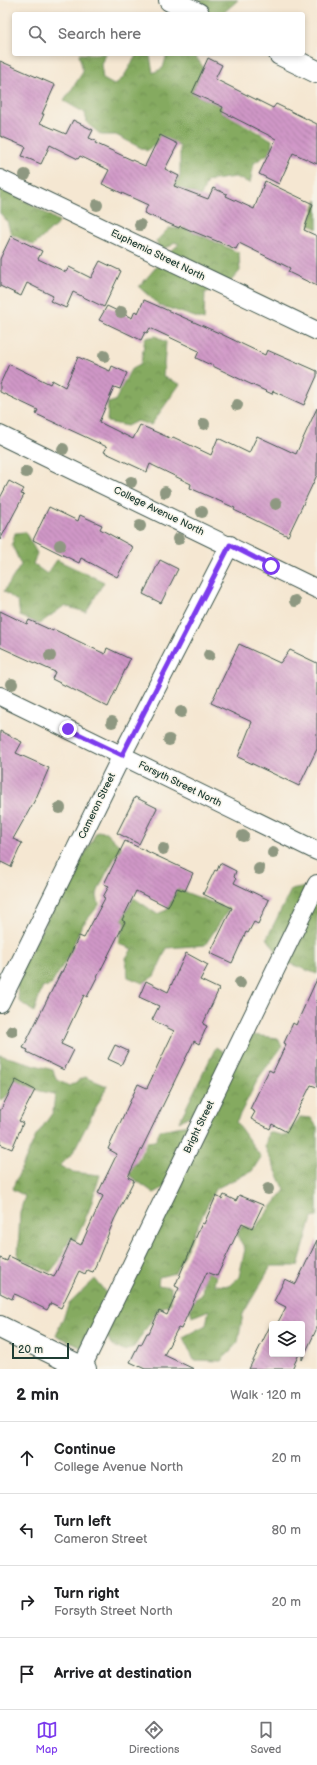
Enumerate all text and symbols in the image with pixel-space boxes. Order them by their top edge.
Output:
search box [12,12,305,56]
icon: search [26,23,48,45]
text: Search here [58,25,141,44]
street label: Euphemia Street North [109,227,208,283]
street label: College Avenue North [112,484,207,538]
route start [262,557,280,575]
route end [59,720,77,738]
street label: Forsyth Street North [136,759,224,810]
street label: Cameron Street [76,771,118,841]
street label: Bright Street [181,1099,217,1155]
map controls [269,1321,305,1357]
button: layers [269,1321,305,1357]
scale bar [12,1341,69,1360]
text: 20 m [18,1343,43,1356]
text: 2 min [16,1385,59,1405]
text: Walk · 120 m [230,1387,301,1403]
text: Continue [54,1440,116,1459]
icon: ahead [16,1447,38,1469]
text: 20 m [271,1450,301,1466]
text: College Avenue North [54,1459,183,1475]
text: Turn left [54,1512,111,1531]
icon: left [16,1519,38,1541]
text: 80 m [272,1522,301,1538]
text: Cameron Street [54,1531,147,1547]
text: Turn right [54,1584,119,1603]
icon: right [16,1591,38,1613]
text: 20 m [271,1594,301,1610]
text: Forsyth Street North [54,1603,173,1619]
icon: arrive [16,1663,38,1685]
text: Arrive at destination [54,1664,192,1683]
tab: Map [36,1719,58,1756]
tab: Directions [129,1719,179,1756]
tab: Saved [251,1719,281,1756]

